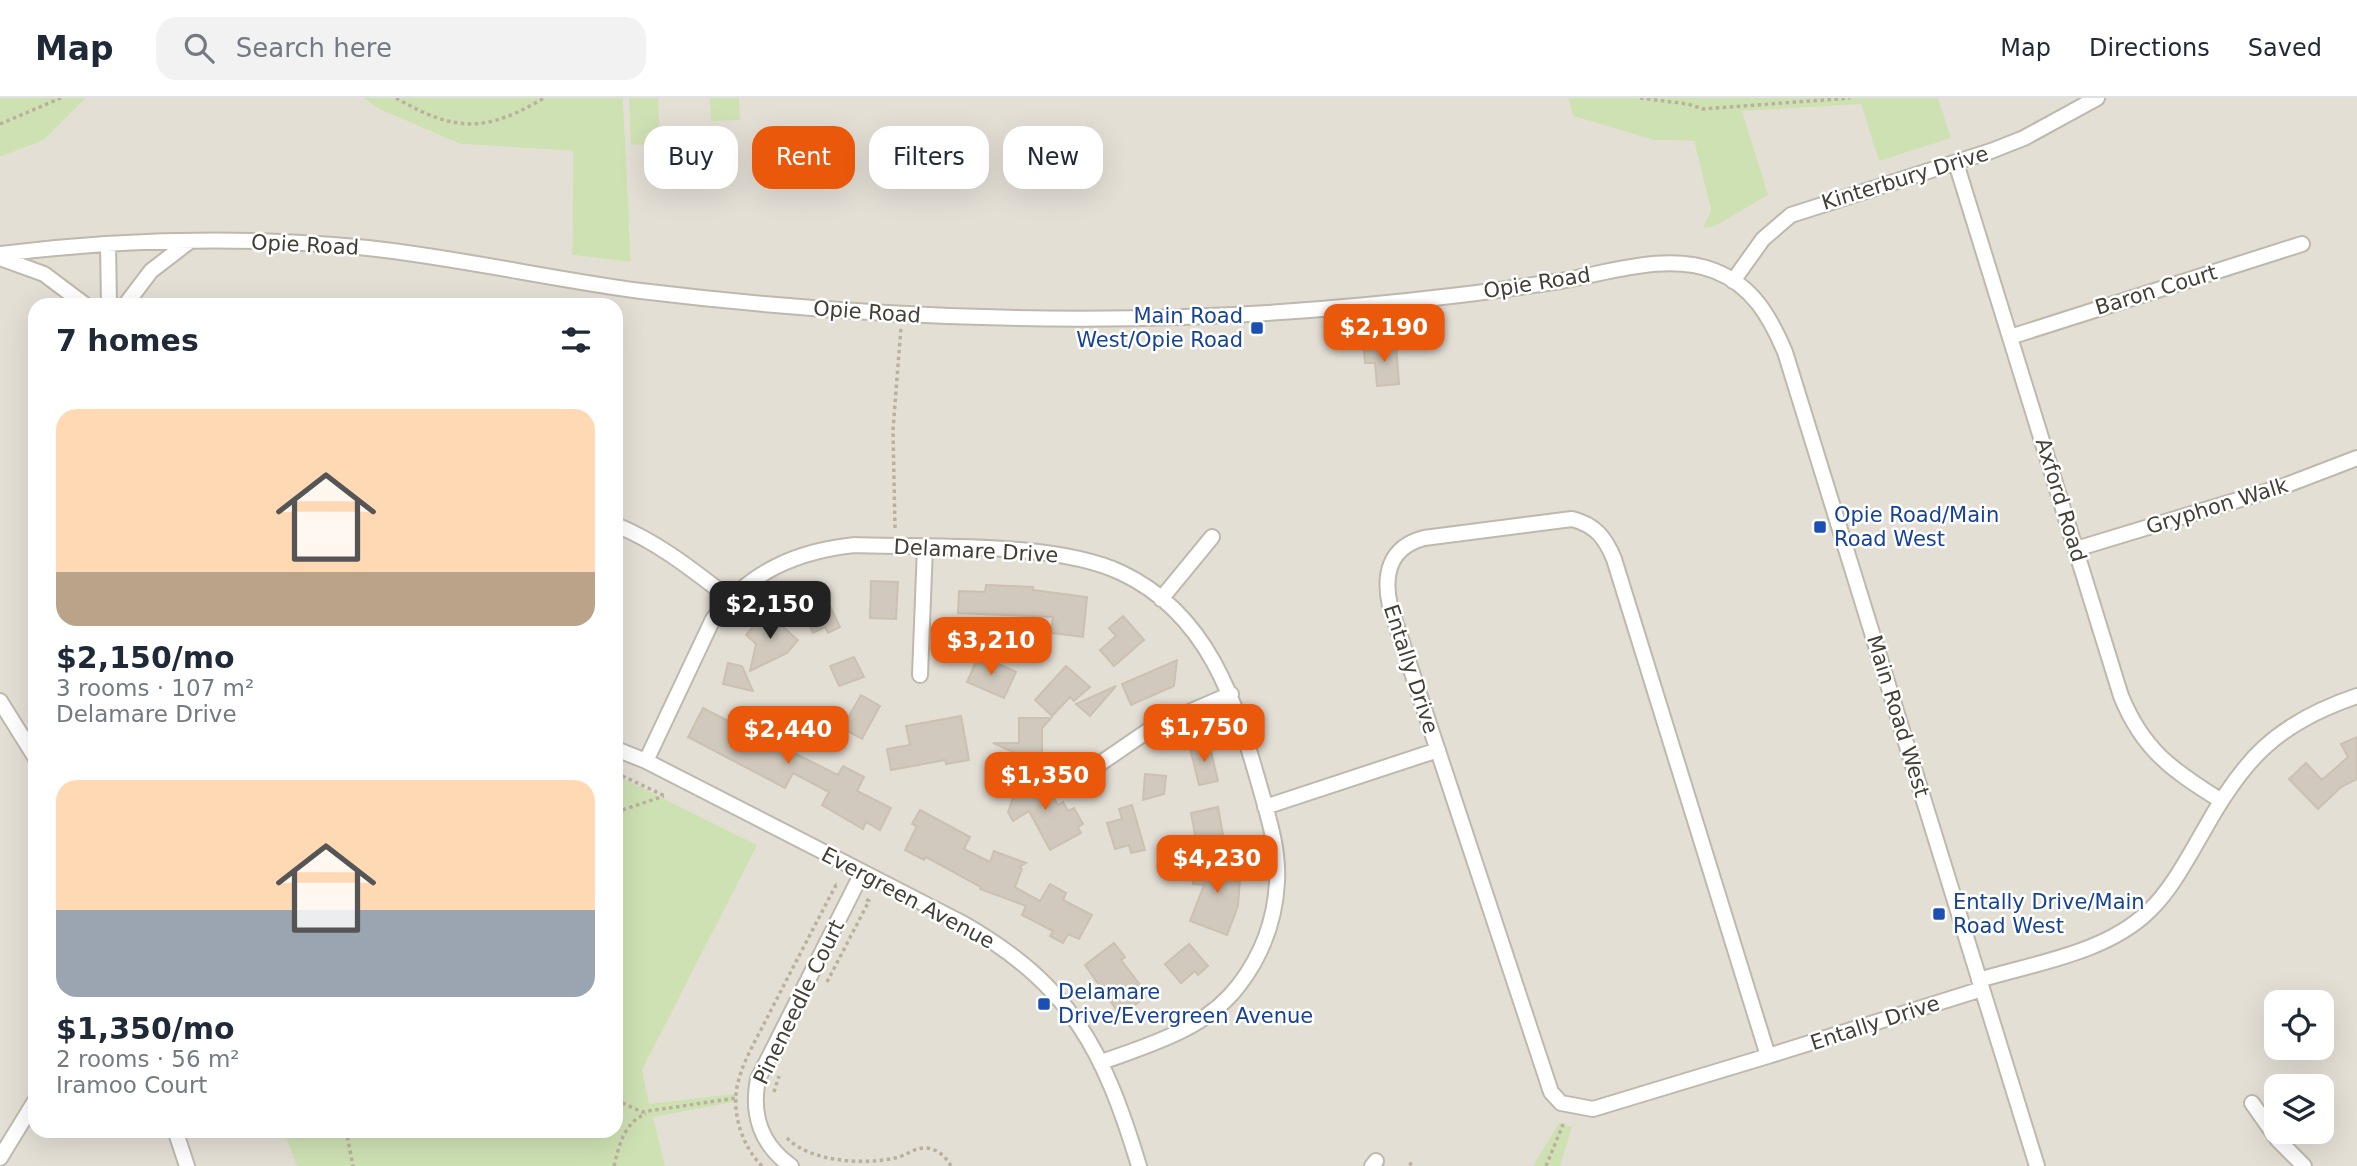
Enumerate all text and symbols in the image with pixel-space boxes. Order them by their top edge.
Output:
search box [156,17,646,80]
text: Map [35,29,114,68]
icon: search [180,29,218,67]
text: Search here [236,33,392,63]
text: Map [2000,34,2051,62]
text: Directions [2089,34,2210,62]
text: Saved [2248,34,2322,62]
chip: Buy [644,126,738,189]
chip: Rent [752,126,855,189]
chip: Filters [869,126,989,189]
chip: New [1003,126,1103,189]
street label: Kinterbury Drive [1819,141,1991,215]
street label: Opie Road [250,230,360,260]
street label: Baron Court [2092,260,2220,320]
street label: Opie Road [1482,263,1592,303]
street label: Opie Road [812,296,922,328]
place label: Main Road West/Opie Road [1076,304,1243,352]
pin: $2,190 [1327,304,1441,364]
text: $2,190 [1340,314,1428,340]
marker: Main Road West/Opie Road [1249,320,1265,336]
icon: filters [557,321,595,359]
text: 7 homes [56,323,199,358]
street label: Axford Road [2031,435,2091,565]
icon: home [263,454,389,580]
street label: Gryphon Walk [2143,473,2292,539]
place label: Opie Road/Main Road West [1834,503,1999,551]
marker: Opie Road/Main Road West [1812,519,1828,535]
street label: Delamare Drive [893,535,1059,567]
pin: $2,150 [713,582,827,641]
text: $2,150 [726,591,814,617]
street label: Entally Drive [1379,601,1443,737]
pin: $3,210 [934,618,1048,677]
text: $3,210 [947,627,1035,653]
street label: Main Road West [1862,632,1934,800]
text: $2,150/mo [56,640,235,675]
text: 3 rooms · 107 m² [56,675,254,701]
text: Delamare Drive [56,701,237,727]
pin: $1,750 [1147,704,1261,764]
pin: $2,440 [731,706,845,766]
text: $1,750 [1160,714,1248,740]
text: $2,440 [744,716,832,742]
pin: $1,350 [988,752,1102,812]
text: $1,350 [1001,762,1089,788]
icon: home [263,825,389,951]
pin: $4,230 [1160,836,1274,895]
street label: Evergreen Avenue [817,842,999,954]
text: $4,230 [1173,845,1261,871]
place label: Entally Drive/Main Road West [1953,890,2145,938]
marker: Entally Drive/Main Road West [1931,906,1947,922]
street label: Pineneedle Court [749,916,849,1088]
place label: Delamare Drive/Evergreen Avenue [1058,980,1313,1028]
map controls [2264,990,2334,1144]
button: locate [2264,990,2334,1060]
street label: Entally Drive [1807,991,1943,1055]
marker: Delamare Drive/Evergreen Avenue [1036,996,1052,1012]
text: $1,350/mo [56,1011,235,1046]
text: 2 rooms · 56 m² [56,1046,240,1072]
text: Iramoo Court [56,1072,207,1098]
button: layers [2264,1074,2334,1144]

